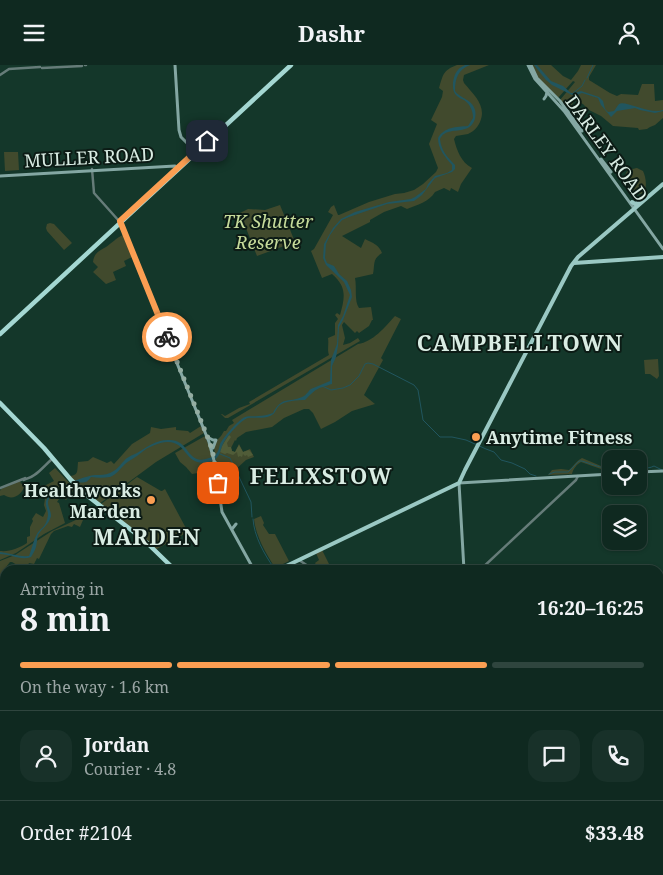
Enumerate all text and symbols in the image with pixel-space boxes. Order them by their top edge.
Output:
text: Dashr [298,18,365,48]
icon: menu [20,19,48,47]
icon: person [615,19,643,47]
street label: DARLEY ROAD [560,90,654,206]
pin [186,120,228,162]
icon: home [193,127,221,155]
street label: MULLER ROAD [23,142,155,172]
park label: TK Shutter Reserve [223,209,314,254]
courier [142,312,192,362]
icon: bike [153,323,181,351]
district label: CAMPBELLTOWN [417,327,623,357]
place label: Anytime Fitness [486,425,633,449]
marker: Anytime Fitness [470,431,482,443]
map controls [602,450,647,550]
button: locate [602,450,647,495]
district label: FELIXSTOW [250,460,392,490]
pin [197,462,239,504]
icon: bag [204,469,232,497]
place label: Healthworks Marden [24,478,141,523]
marker: Healthworks Marden [145,494,157,506]
button: layers [602,505,647,550]
district label: MARDEN [93,521,201,551]
text: Arriving in [20,578,104,600]
text: 16:20–16:25 [537,595,644,621]
text: 8 min [20,597,111,640]
text: On the way · 1.6 km [20,676,169,698]
button: person [20,730,72,782]
button: chat [528,730,580,782]
button: phone [592,730,644,782]
text: Jordan [84,732,150,758]
text: Courier · 4.8 [84,758,176,780]
text: Order #2104 [20,820,132,846]
text: $33.48 [585,820,644,846]

